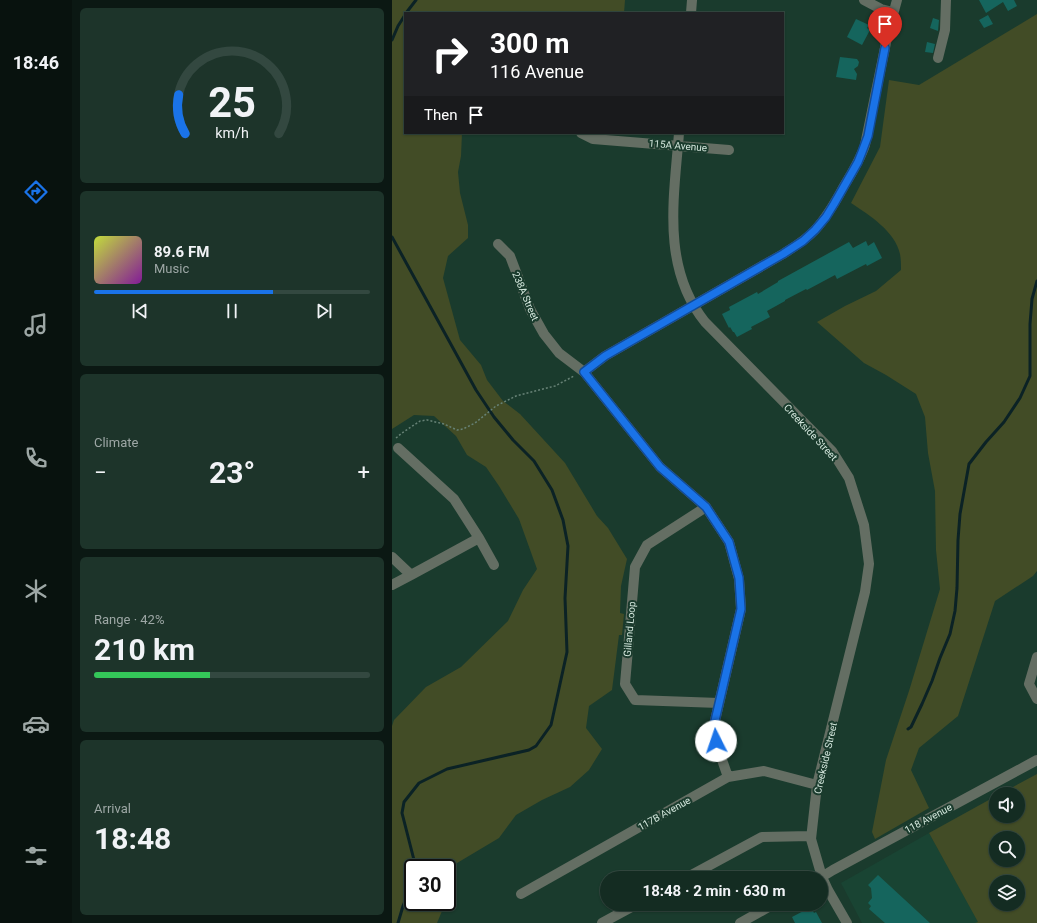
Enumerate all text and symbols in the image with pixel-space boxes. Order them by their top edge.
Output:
pin [868,7.0,902,48]
icon: arrive [874,13,896,35]
text: 300 m [490,27,569,60]
icon: right [424,28,476,80]
text: 18:46 [13,52,59,73]
text: 116 Avenue [490,61,584,82]
text: 25 [208,77,256,126]
icon: arrive [465,104,487,126]
text: Then [424,106,457,124]
text: km/h [215,124,249,140]
street label: 115A Avenue [648,137,708,154]
icon: directions [22,178,50,206]
text: 89.6 FM [154,243,209,261]
text: Music [154,261,189,276]
street label: 238A Street [510,270,541,322]
icon: previous [129,300,151,322]
icon: pause [221,300,243,322]
icon: next [313,300,335,322]
icon: music [22,311,50,339]
street label: Creekside Street [782,402,840,463]
text: Climate [94,435,138,450]
icon: phone [22,444,50,472]
text: 23° [209,455,255,490]
text: − [94,460,107,485]
text: + [358,460,370,485]
icon: climate [22,577,50,605]
street label: Gilland Loop [622,600,637,657]
text: Range · 42% [94,612,164,627]
text: 210 km [94,632,195,667]
icon: car [22,710,50,738]
position arrow [695,720,737,762]
street label: Creekside Street [812,721,839,795]
map controls [989,787,1025,911]
button: sound [989,787,1025,823]
street label: 117B Avenue [636,794,692,832]
text: Arrival [94,801,131,816]
street label: 118 Avenue [903,801,954,836]
text: 18:48 [94,821,171,856]
button: search [989,831,1025,867]
icon: filters [22,842,50,870]
speed limit sign: 30 [404,859,456,911]
button: layers [989,875,1025,911]
text: 18:48 · 2 min · 630 m [643,882,785,900]

